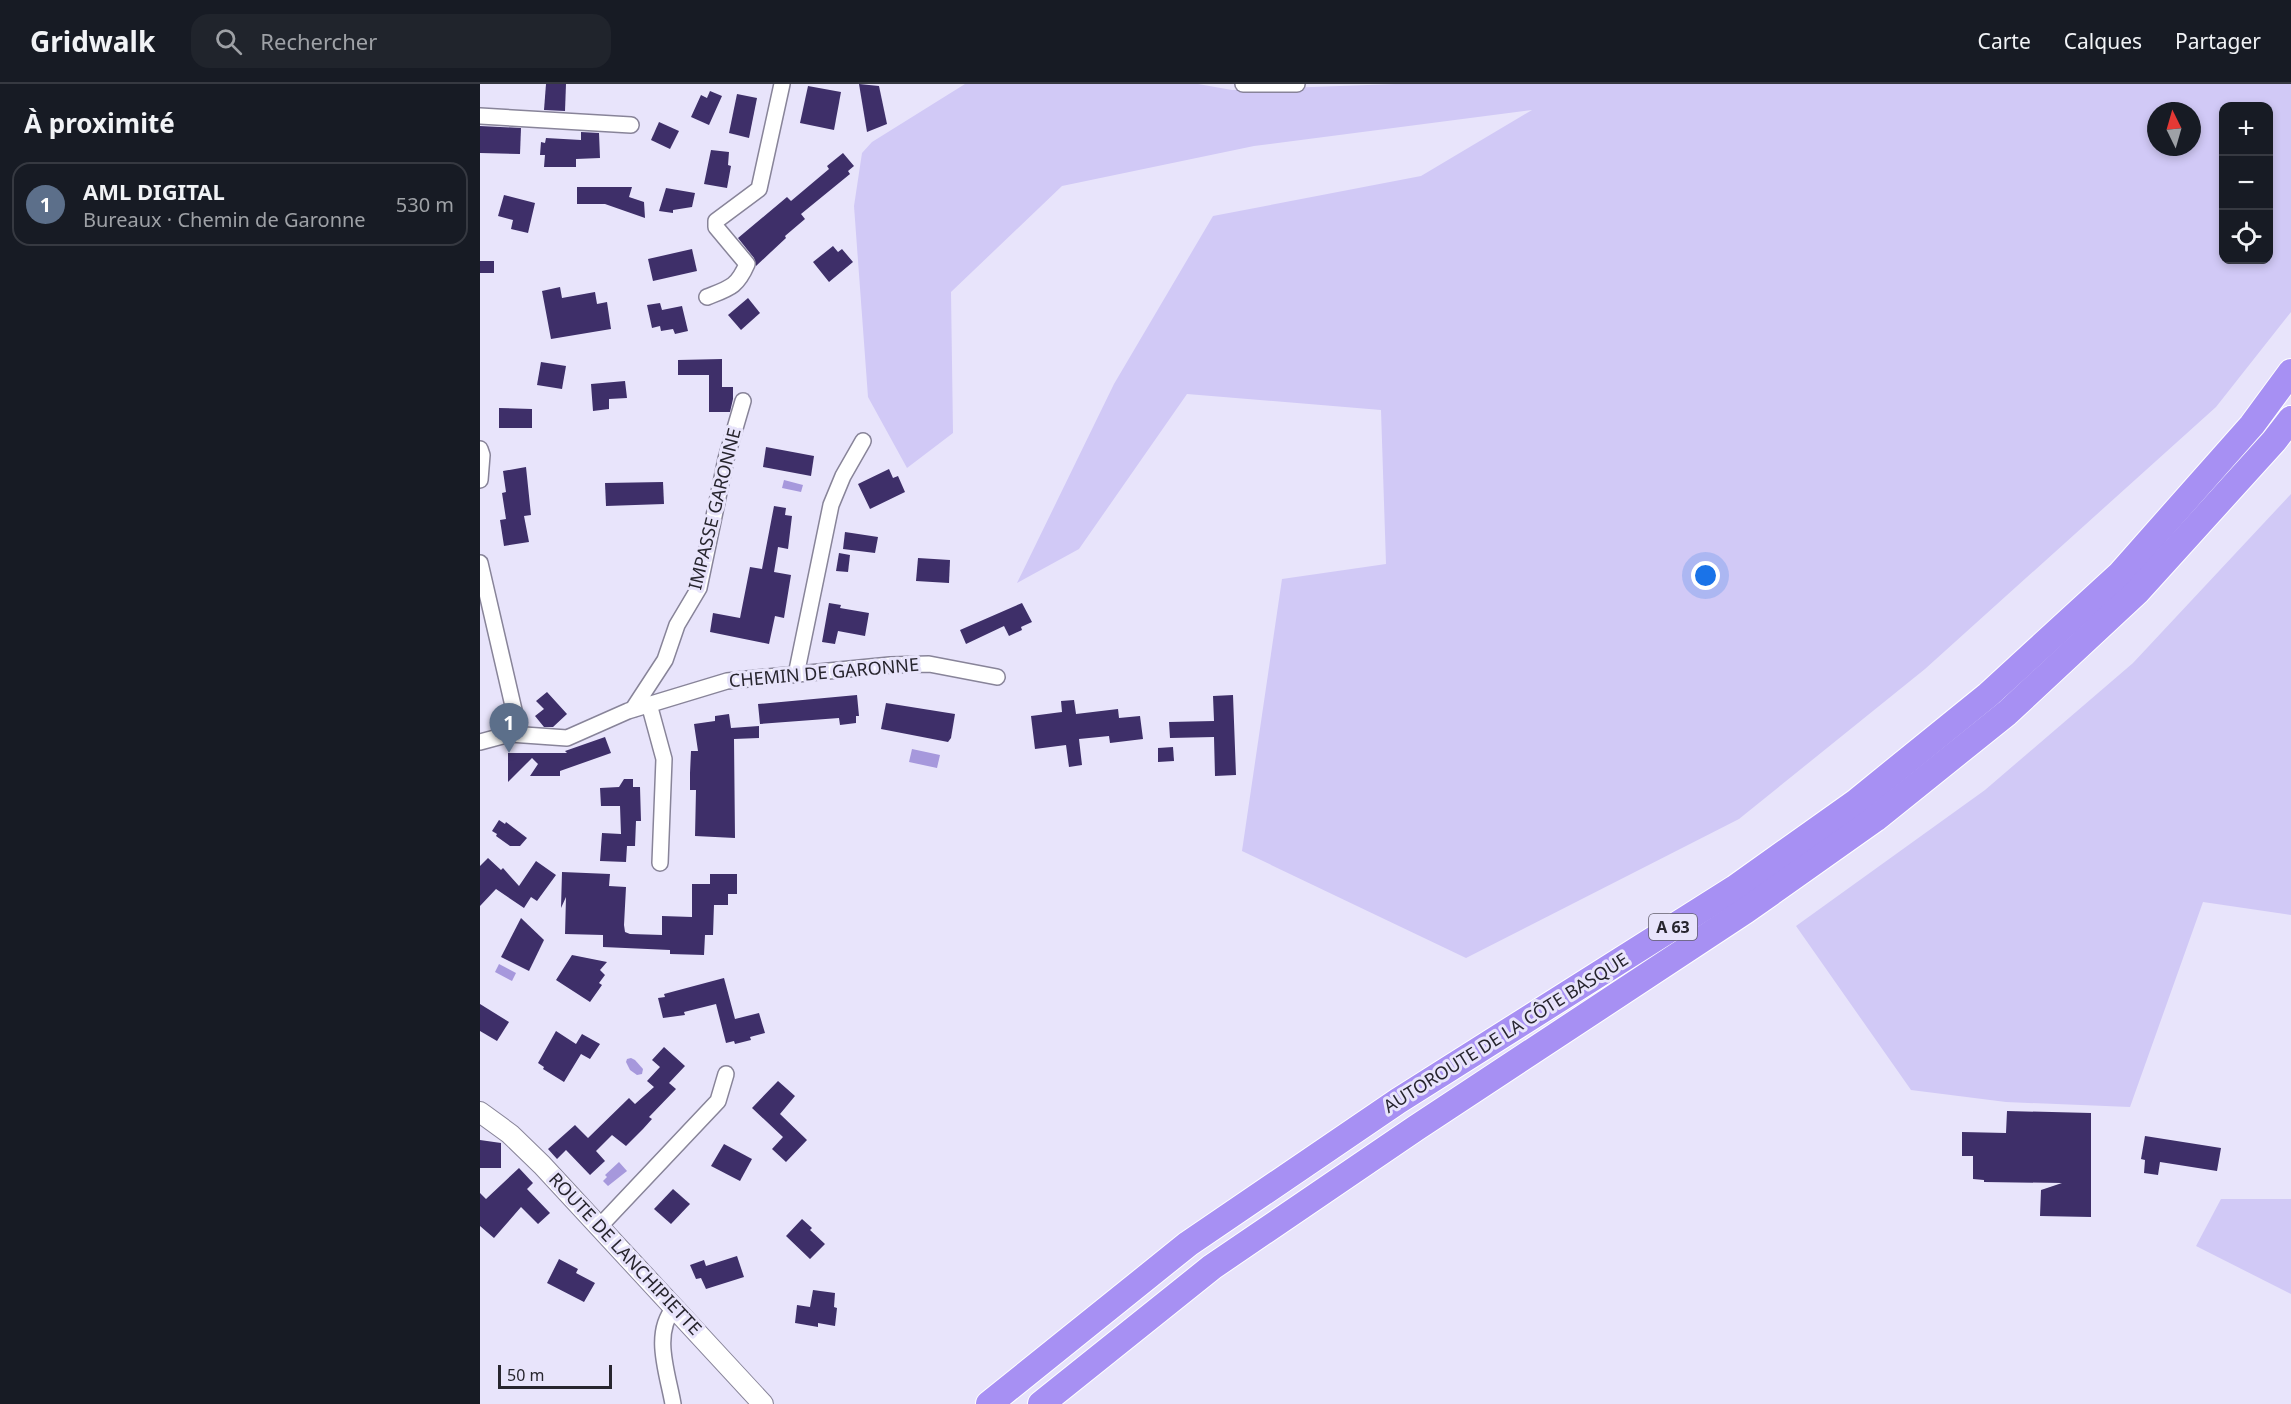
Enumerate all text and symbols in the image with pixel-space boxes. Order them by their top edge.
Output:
search box [191,14,611,68]
text: Gridwalk [30,22,155,60]
icon: search [212,25,245,58]
text: Rechercher [260,26,377,56]
text: Carte [1978,27,2031,55]
text: Calques [2064,27,2142,55]
text: Partager [2175,27,2261,55]
north arrow [2147,102,2201,156]
map controls [2219,102,2273,264]
button: + [2219,102,2273,156]
text: À proximité [24,105,175,141]
button: − [2219,156,2273,210]
text: AML DIGITAL [83,176,225,206]
text: 1 [40,191,51,218]
text: 530 m [396,191,454,218]
text: Bureaux · Chemin de Garonne [83,206,366,233]
button: locate [2219,210,2273,264]
street label: IMPASSE GARONNE [682,426,746,592]
your location [1691,561,1720,590]
street label: CHEMIN DE GARONNE [728,652,920,692]
pin: 1 [489,704,528,753]
road number: A 63 [1649,914,1697,940]
street label: AUTOROUTE DE LA CÔTE BASQUE [1378,947,1632,1118]
street label: ROUTE DE LANCHIPIETTE [544,1167,707,1340]
scale bar [498,1362,612,1390]
text: 50 m [507,1364,544,1386]

